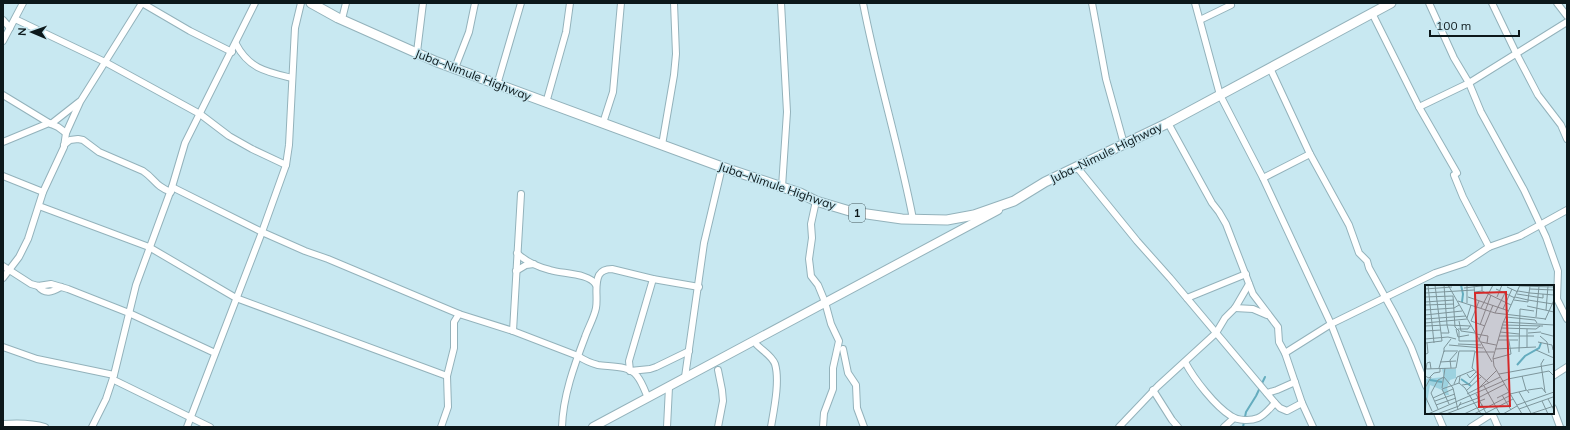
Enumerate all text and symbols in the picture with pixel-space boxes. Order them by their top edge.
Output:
north arrow [12,12,52,52]
scale bar [1430,12,1519,38]
text: 100 m [1436,18,1471,33]
text: N [15,27,29,36]
street label: Juba–Nimule Highway [413,45,534,104]
street label: Juba–Nimule Highway [1047,119,1165,186]
street label: Juba–Nimule Highway [716,158,838,213]
road number: 1 [849,204,865,222]
inset map [1425,285,1554,414]

